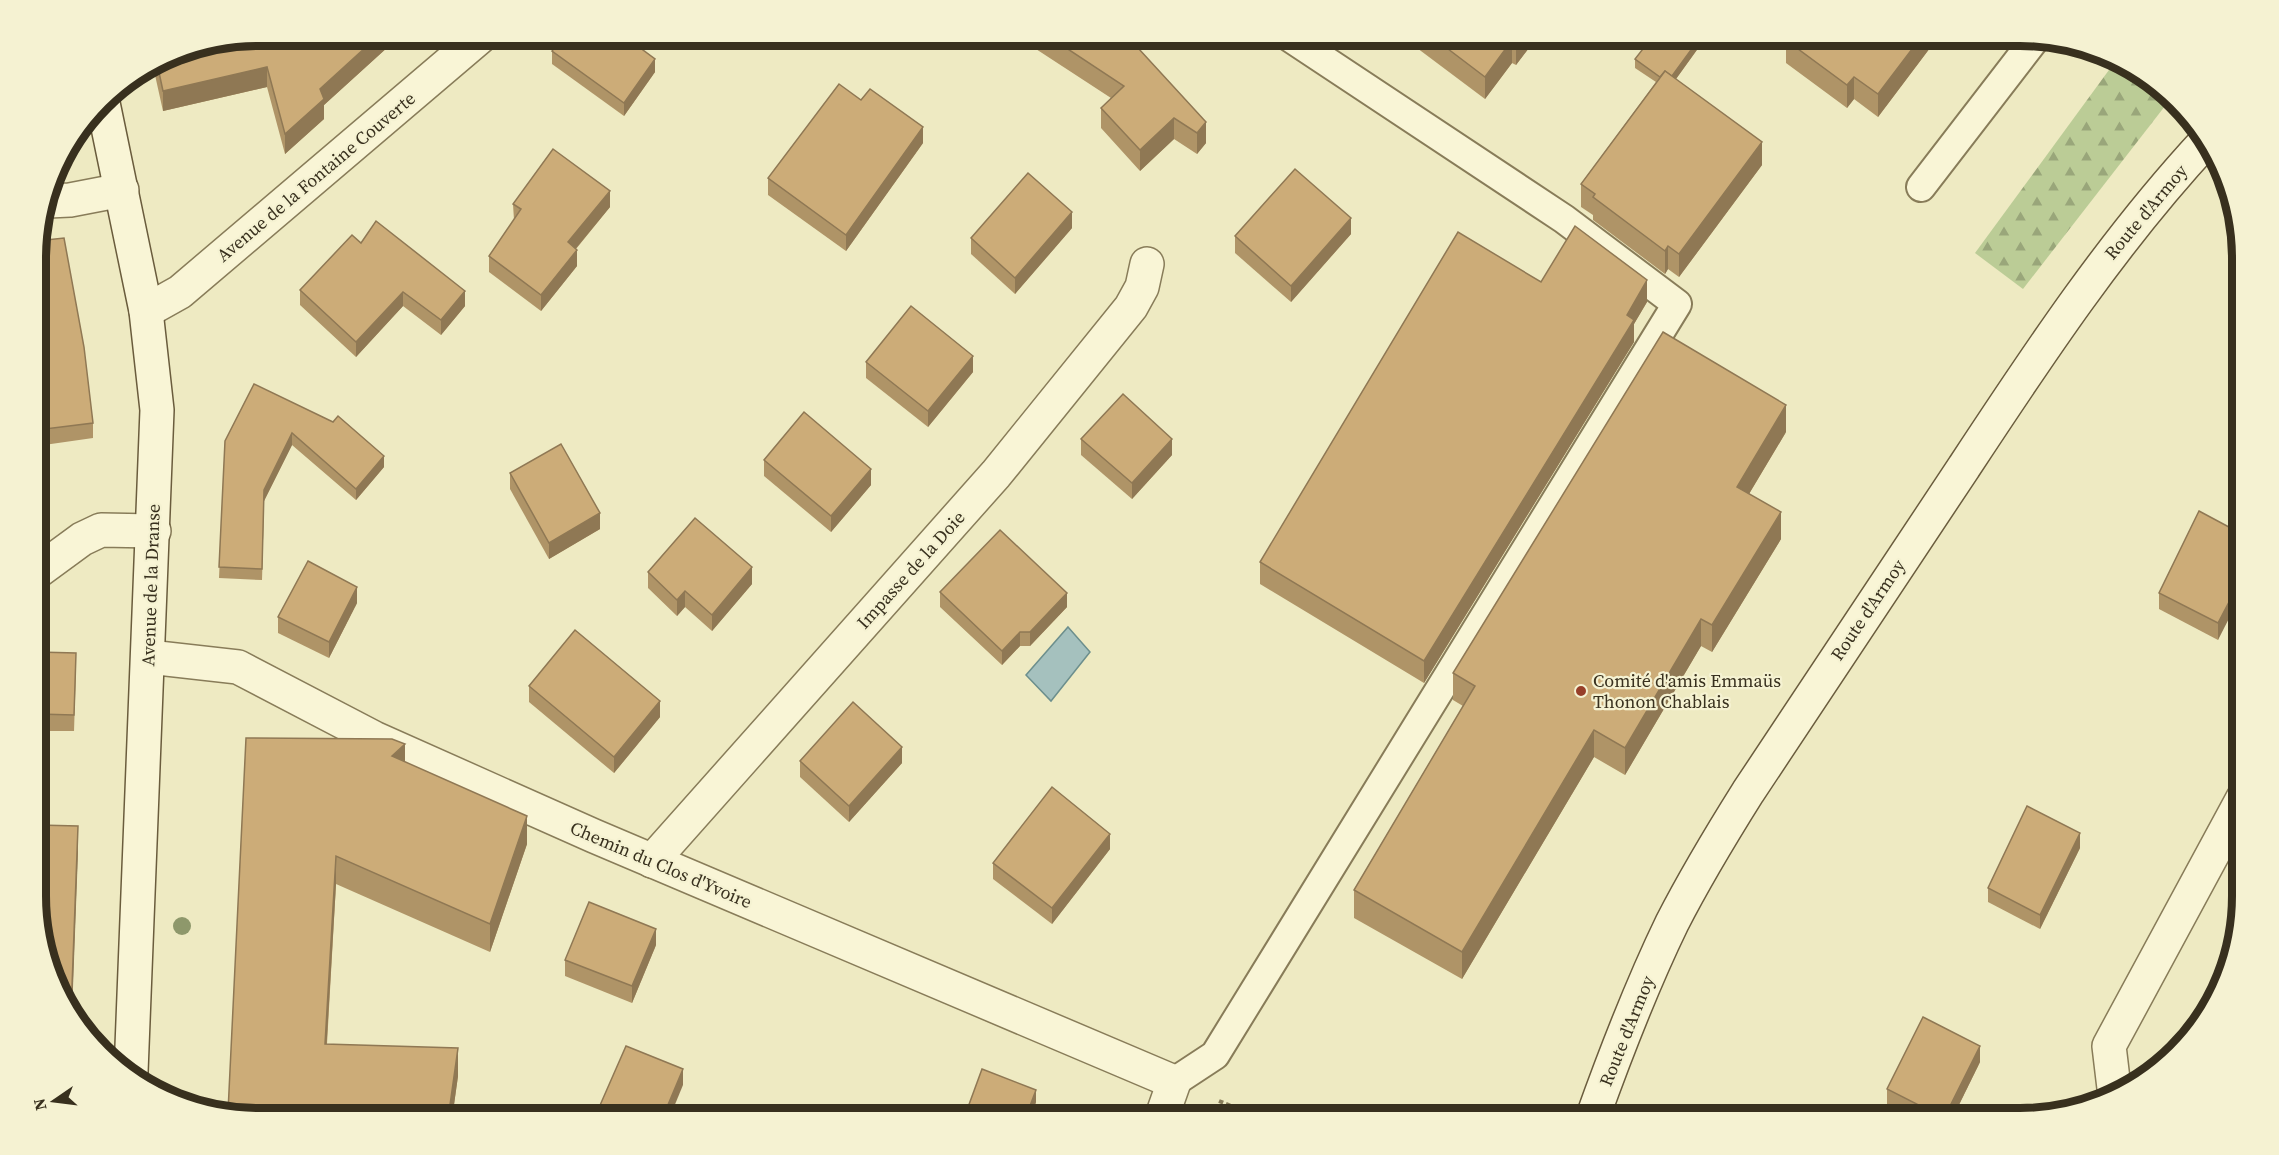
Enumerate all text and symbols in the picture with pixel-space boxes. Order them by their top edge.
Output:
street label: Avenue de la Fontaine Couverte [211,86,420,267]
street label: Route d'Armoy [2098,158,2193,265]
street label: Avenue de la Dranse [135,503,166,667]
street label: Impasse de la Doie [851,505,970,634]
street label: Route d'Armoy [1824,553,1911,665]
place label: Comité d'amis Emmaüs Thonon Chablais [1593,668,1781,714]
marker: Comité d'amis Emmaüs Thonon Chablais [1574,684,1588,698]
street label: Chemin du Clos d'Yvoire [566,815,756,914]
street label: Route d'Armoy [1593,971,1660,1090]
north arrow [24,1071,84,1131]
text: N [27,1096,52,1113]

